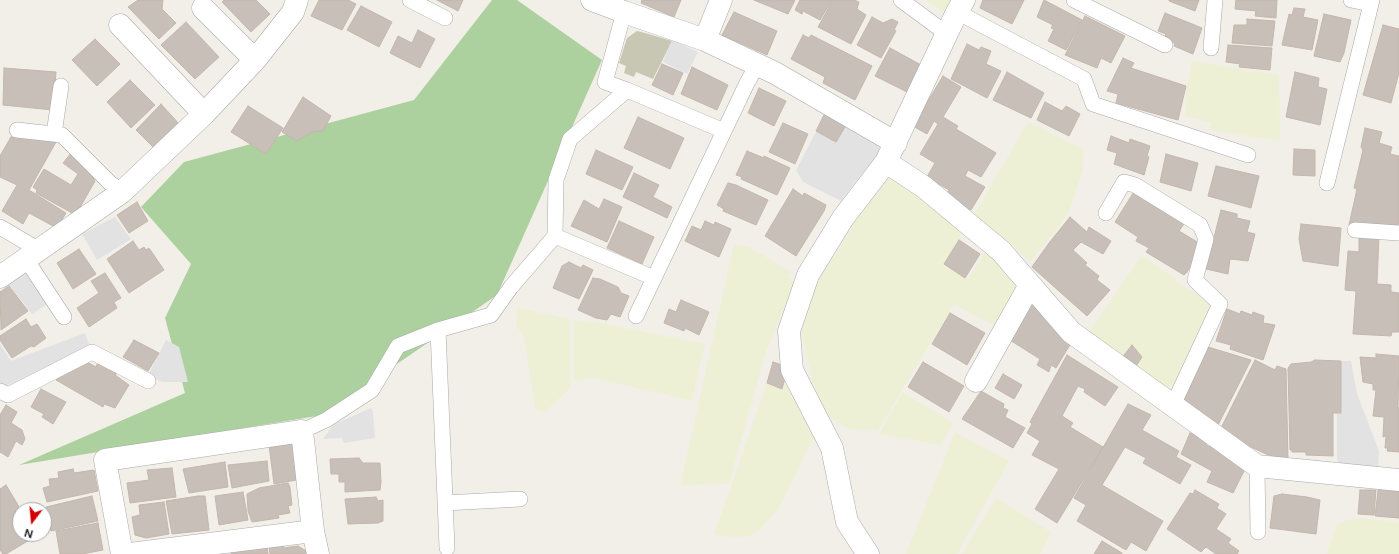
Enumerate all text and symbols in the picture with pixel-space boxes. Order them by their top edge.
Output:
north arrow [12,502,52,542]
text: N [23,526,35,540]

